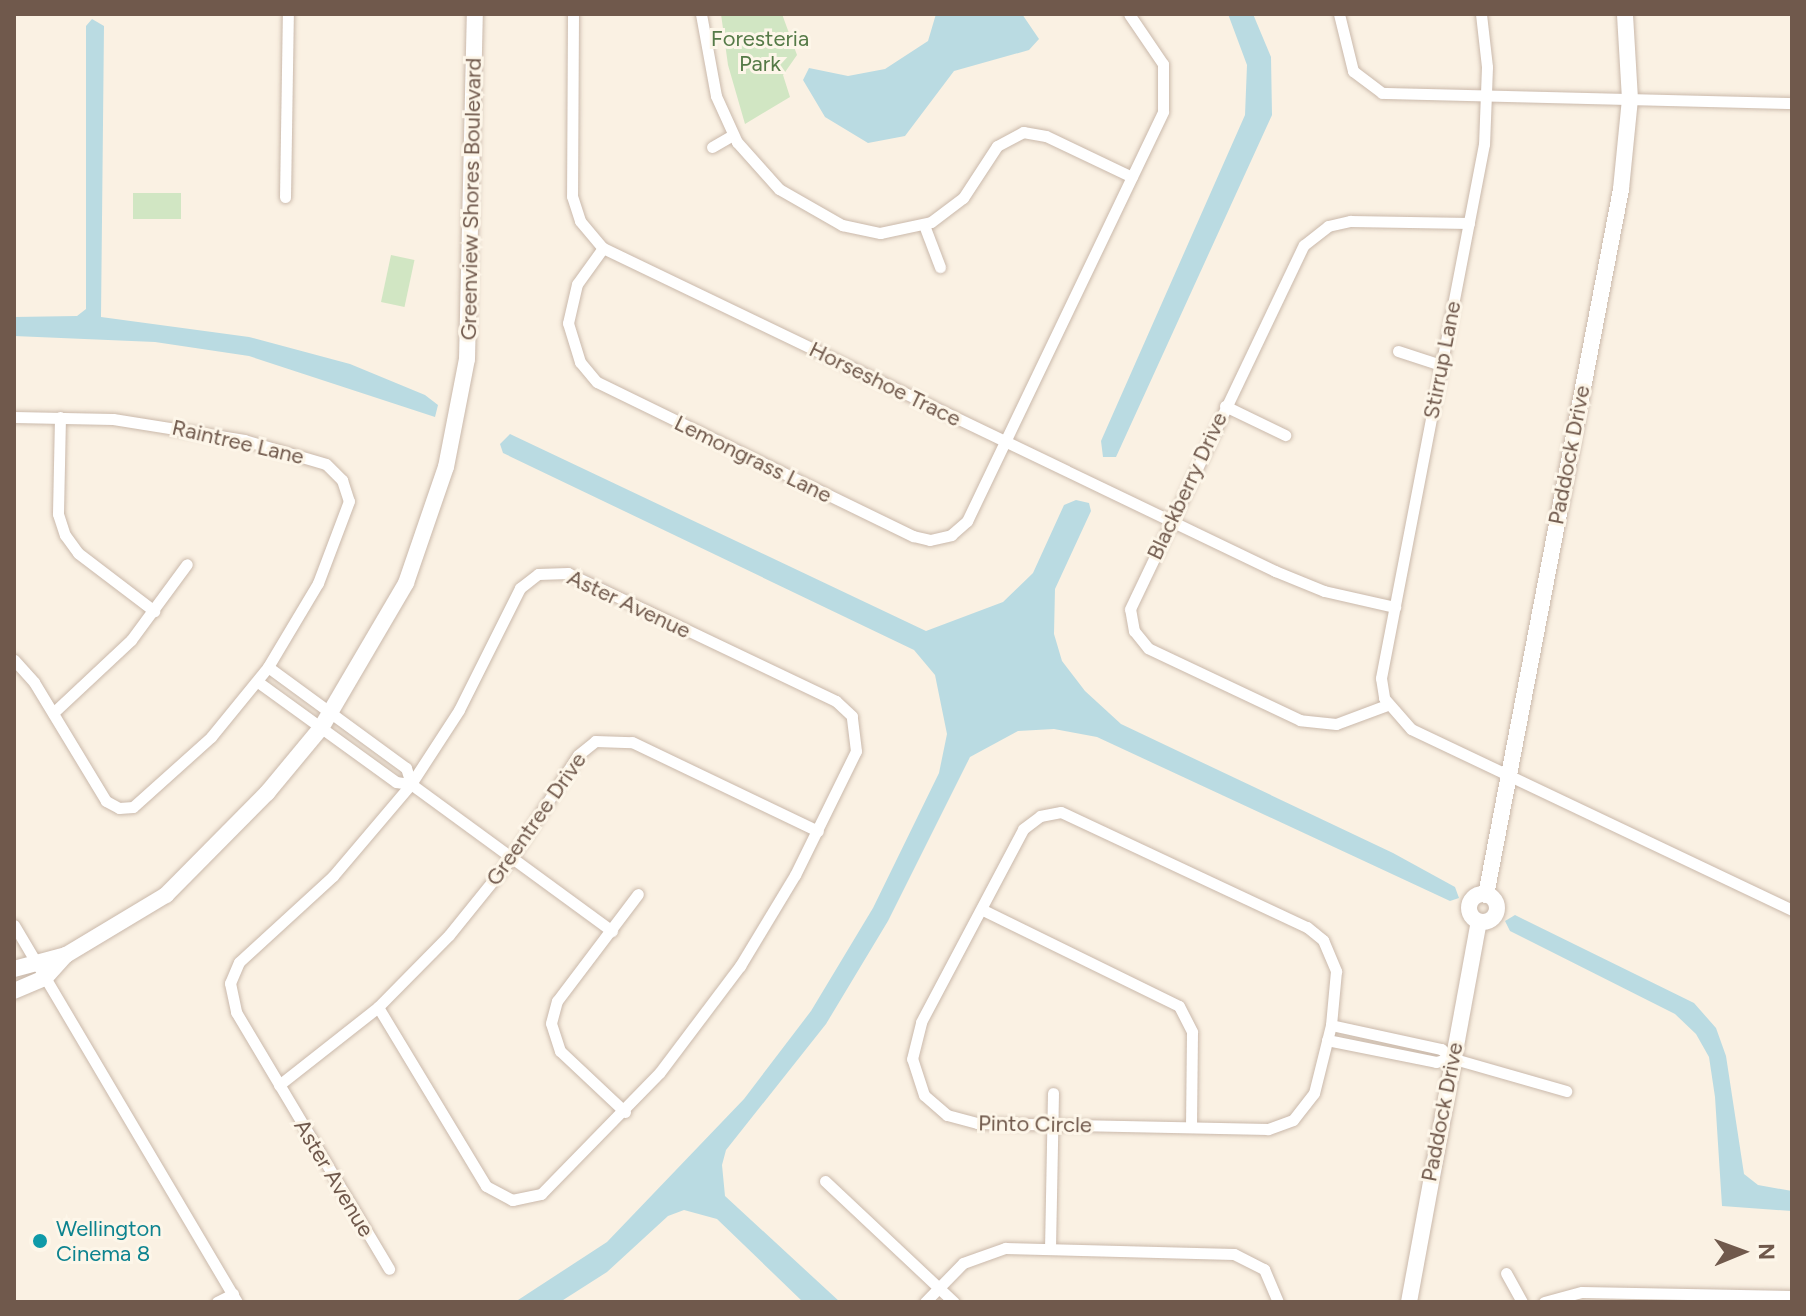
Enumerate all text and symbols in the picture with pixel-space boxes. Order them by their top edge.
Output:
park label: Foresteria Park [711,25,809,76]
street label: Greenview Shores Boulevard [455,57,487,341]
street label: Stirrup Lane [1418,299,1466,421]
street label: Horseshoe Trace [805,336,965,432]
street label: Paddock Drive [1543,383,1595,527]
street label: Blackberry Drive [1141,408,1233,564]
street label: Lemongrass Lane [670,410,836,508]
street label: Raintree Lane [169,414,307,470]
street label: Aster Avenue [563,564,695,644]
street label: Greentree Drive [480,747,592,891]
street label: Paddock Drive [1416,1040,1468,1184]
street label: Pinto Circle [978,1110,1092,1138]
street label: Aster Avenue [289,1114,379,1242]
north arrow [1702,1212,1782,1292]
place label: Wellington Cinema 8 [56,1215,162,1266]
marker: Wellington Cinema 8 [31,1232,49,1250]
text: N [1753,1243,1780,1260]

